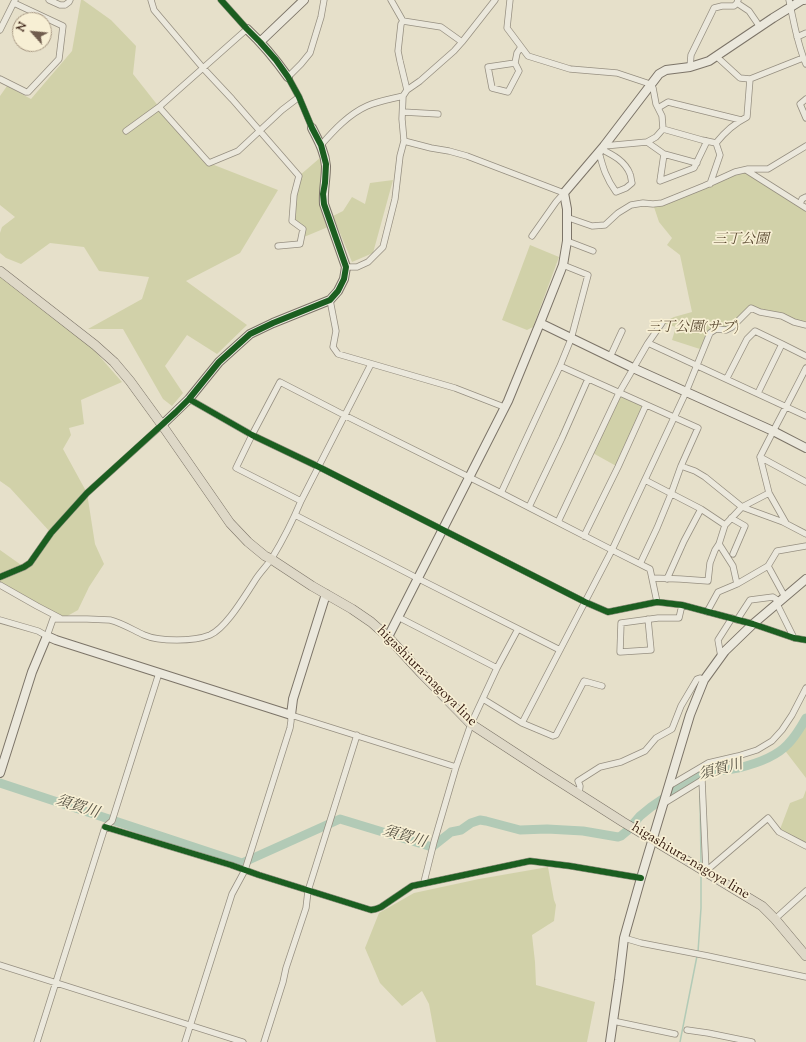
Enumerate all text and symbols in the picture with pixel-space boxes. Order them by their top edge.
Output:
north arrow [12,12,52,52]
text: N [13,19,31,35]
park label: 三丁公園 [713,233,769,249]
park label: 三丁公園(サブ) [647,321,739,337]
street label: higashiura-nagoya line [372,623,480,731]
water label: 須賀川 [697,756,745,786]
water label: 須賀川 [53,792,101,824]
street label: higashiura-nagoya line [628,820,752,904]
water label: 須賀川 [380,823,428,853]

